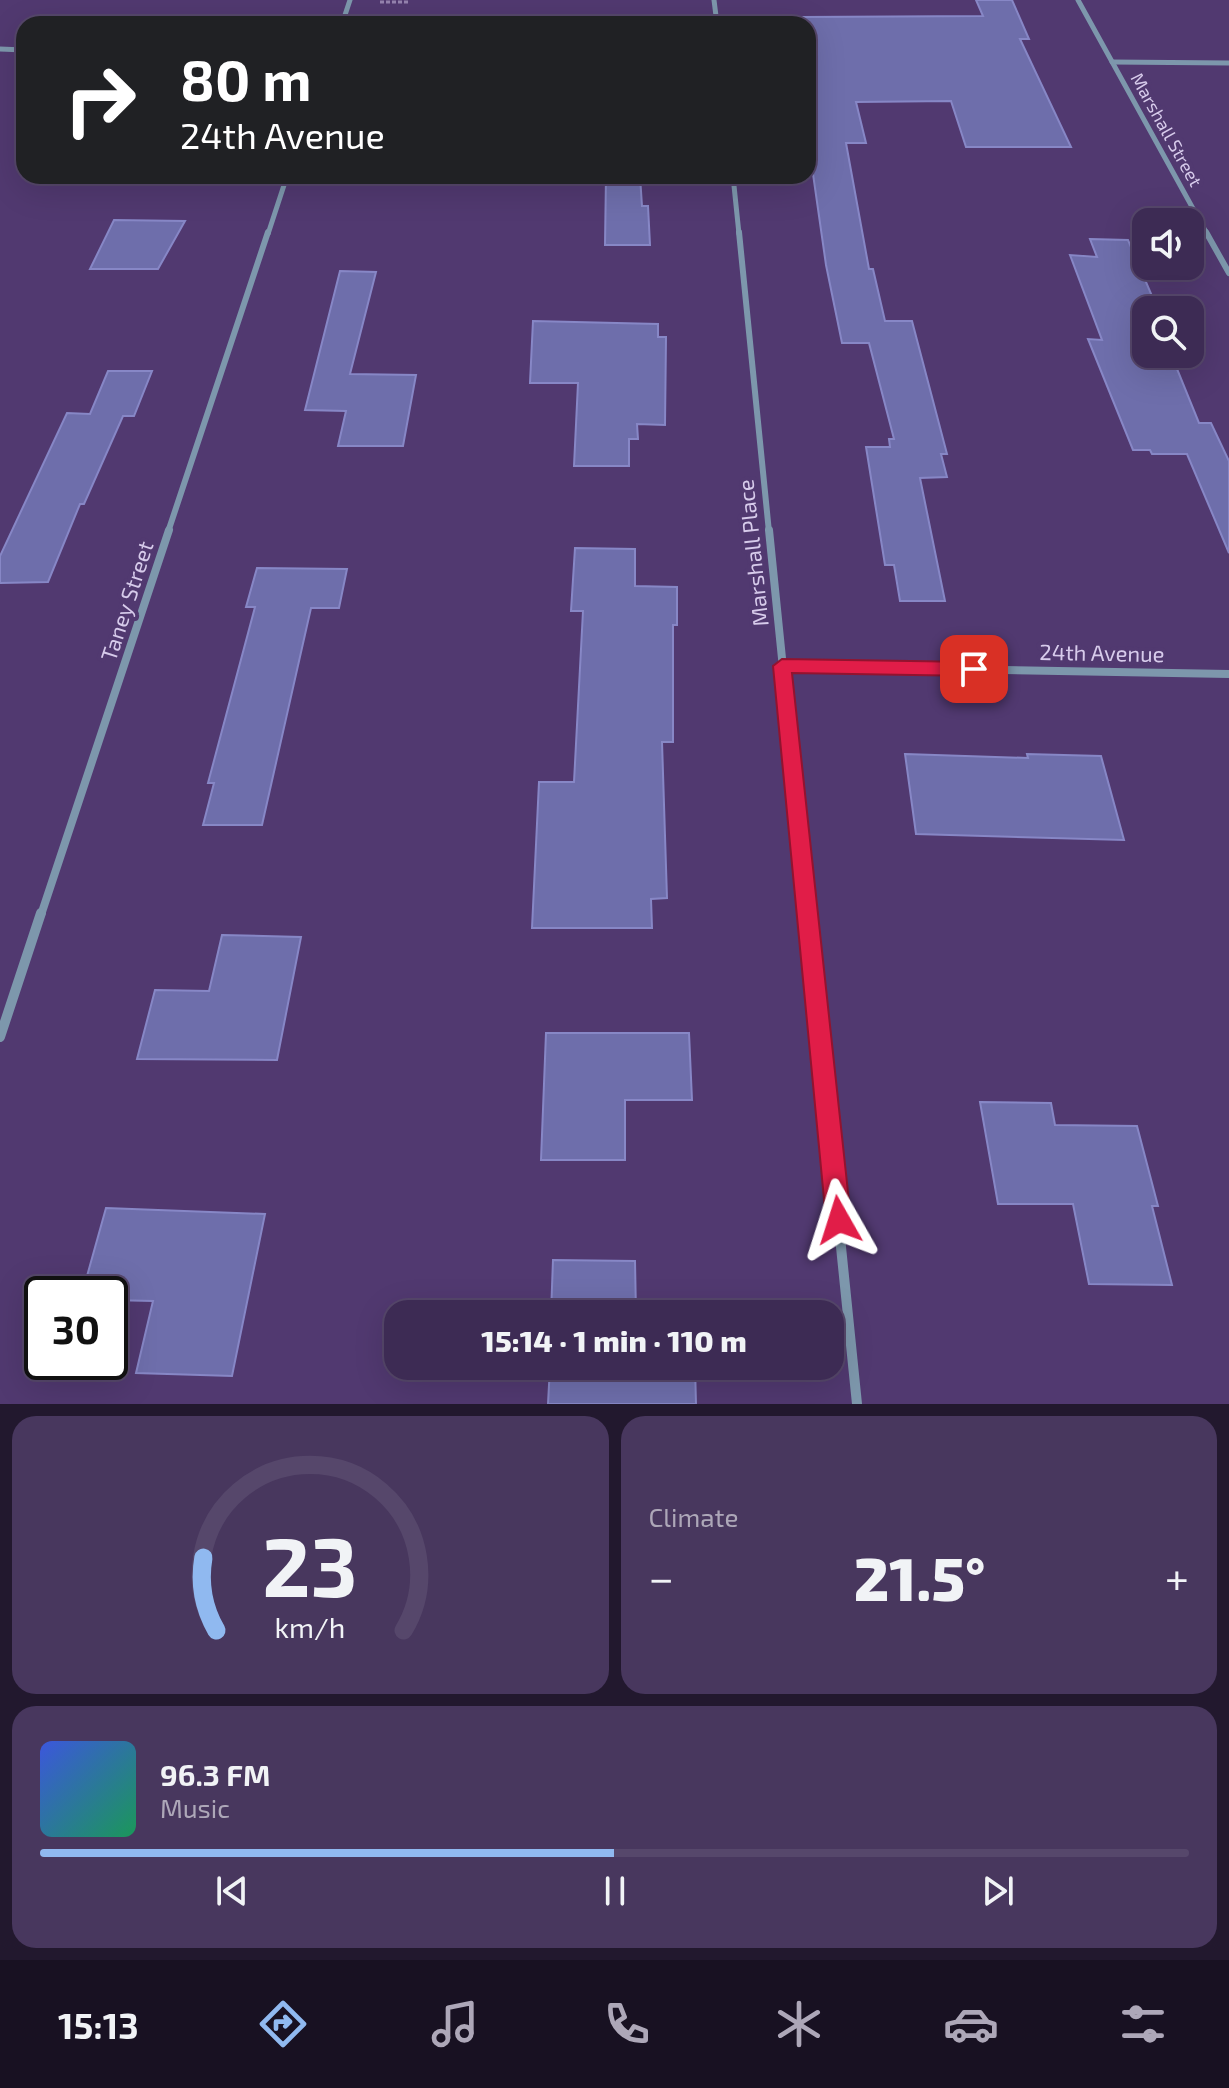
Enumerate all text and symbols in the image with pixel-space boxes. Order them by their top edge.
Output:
text: 80 m [180,45,312,112]
icon: right [48,48,152,152]
street label: Marshall Street [1127,69,1207,190]
text: 24th Avenue [180,113,385,156]
map controls [1132,208,1204,368]
button: sound [1132,208,1204,280]
button: search [1132,296,1204,368]
street label: Marshall Place [731,478,773,628]
street label: Taney Street [94,537,158,664]
pin [940,635,1008,703]
street label: 24th Avenue [1039,638,1165,666]
icon: arrive [952,647,996,691]
position arrow [797,1178,881,1262]
speed limit sign: 30 [24,1276,128,1380]
text: 15:14 · 1 min · 110 m [481,1322,747,1358]
text: Climate [649,1501,738,1532]
text: 23 [263,1514,358,1614]
text: 21.5° [854,1541,985,1613]
text: − [649,1550,674,1603]
text: + [1165,1550,1189,1603]
text: km/h [275,1609,346,1644]
text: 96.3 FM [160,1756,270,1792]
text: Music [160,1792,230,1823]
icon: previous [210,1869,254,1913]
icon: pause [593,1869,637,1913]
icon: next [976,1869,1020,1913]
icon: directions [255,1996,311,2052]
icon: music [427,1996,483,2052]
icon: phone [599,1996,655,2052]
icon: climate [771,1996,827,2052]
icon: car [943,1996,999,2052]
icon: filters [1115,1996,1171,2052]
text: 15:13 [58,2003,139,2046]

